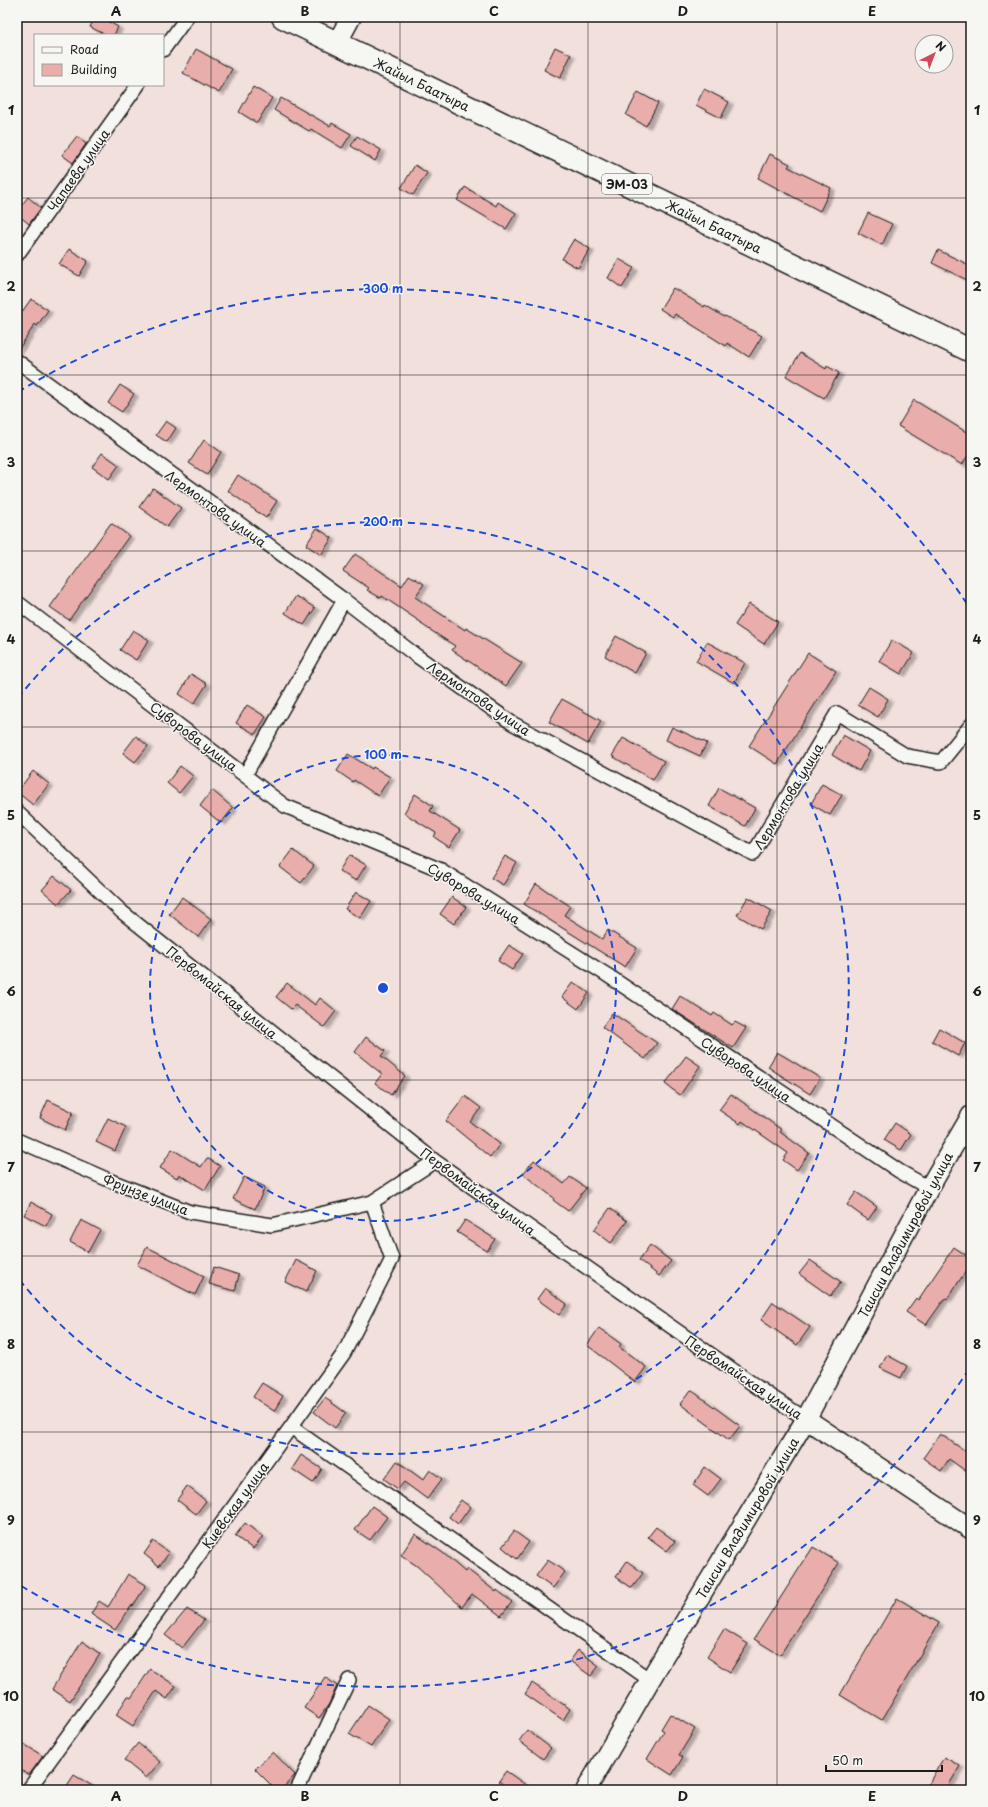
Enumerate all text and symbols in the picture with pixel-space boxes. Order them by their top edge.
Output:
text: A [111,1,121,20]
text: B [301,1,310,20]
text: C [489,1,499,20]
text: D [678,1,688,20]
text: E [868,1,876,20]
legend [34,34,164,86]
north arrow [914,34,954,74]
text: N [932,37,950,56]
text: Road [70,40,99,58]
street label: Жайыл Баатыра [371,53,474,116]
text: Building [70,60,117,78]
text: 1 [8,100,14,119]
text: 1 [974,100,980,119]
street label: Чапаева улица [42,124,114,215]
road number: ЭМ-03 [602,174,652,194]
street label: Жайыл Баатыра [663,195,766,258]
text: 2 [6,276,16,295]
text: 2 [972,276,982,295]
text: 300 m [363,279,403,297]
text: 3 [7,452,16,471]
text: 3 [973,452,982,471]
street label: Лермонтова улица [162,465,271,552]
text: 200 m [363,512,403,530]
text: 4 [7,629,16,648]
text: 4 [973,629,982,648]
street label: Лермонтова улица [424,656,535,740]
street label: Суворова улица [146,697,242,776]
street label: Лермонтова улица [749,739,828,853]
text: 100 m [364,745,402,763]
text: 5 [7,805,15,824]
text: 5 [973,805,981,824]
street label: Суворова улица [424,858,525,929]
street label: Первомайская улица [162,941,282,1043]
text: 6 [6,981,16,1000]
centre of rings [376,981,390,995]
text: 6 [972,981,982,1000]
street label: Суворова улица [697,1032,795,1107]
street label: Первомайская улица [417,1143,540,1240]
street label: Таисии Владимировой улица [853,1148,957,1321]
text: 7 [7,1157,15,1176]
text: 7 [973,1157,981,1176]
street label: Фрунзе улица [100,1169,192,1219]
street label: Первомайская улица [682,1331,807,1424]
text: 8 [7,1334,15,1353]
text: 8 [973,1334,981,1353]
street label: Таисии Владимировой улица [691,1433,803,1603]
street label: Киевская улица [197,1457,273,1552]
text: 9 [7,1510,15,1529]
text: 9 [973,1510,981,1529]
text: 10 [3,1686,19,1705]
text: 10 [969,1686,985,1705]
scale bar [826,1747,942,1773]
text: 50 m [832,1751,863,1769]
text: A [111,1786,121,1805]
text: B [301,1786,310,1805]
text: C [489,1786,499,1805]
text: D [678,1786,688,1805]
text: E [868,1786,876,1805]

